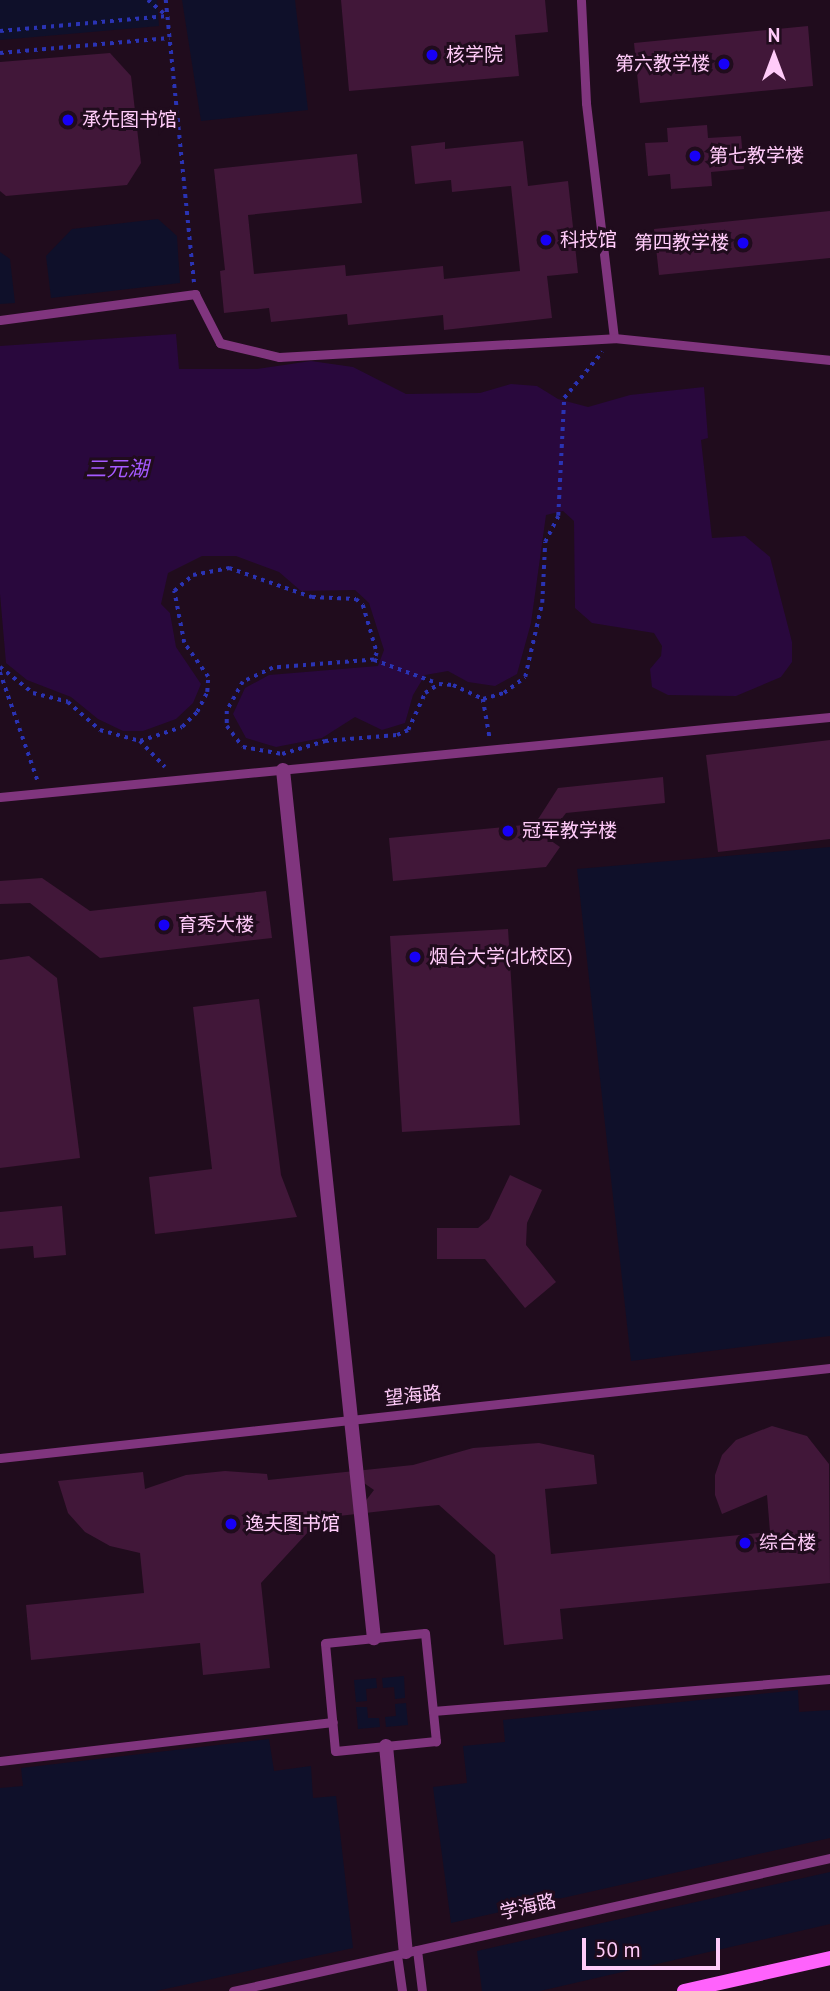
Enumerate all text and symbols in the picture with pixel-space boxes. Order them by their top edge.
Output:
north arrow [739,21,809,91]
text: N [768,23,780,47]
place label: 核学院 [446,44,503,66]
marker: 核学院 [424,47,440,63]
place label: 第六教学楼 [615,53,710,75]
marker: 第六教学楼 [716,56,732,72]
place label: 承先图书馆 [82,109,177,131]
marker: 承先图书馆 [60,112,76,128]
place label: 第七教学楼 [709,145,804,167]
marker: 第七教学楼 [687,148,703,164]
place label: 科技馆 [560,229,617,251]
marker: 科技馆 [538,232,554,248]
place label: 第四教学楼 [634,232,729,254]
marker: 第四教学楼 [735,235,751,251]
water label: 三元湖 [86,456,148,482]
place label: 冠军教学楼 [522,820,617,842]
marker: 冠军教学楼 [500,823,516,839]
place label: 育秀大楼 [178,914,254,936]
marker: 育秀大楼 [156,917,172,933]
place label: 烟台大学(北校区) [429,946,573,968]
marker: 烟台大学(北校区) [407,949,423,965]
street label: 望海路 [383,1382,443,1410]
place label: 逸夫图书馆 [245,1513,340,1535]
marker: 逸夫图书馆 [223,1516,239,1532]
place label: 综合楼 [759,1532,816,1554]
marker: 综合楼 [737,1535,753,1551]
street label: 学海路 [498,1889,558,1925]
scale bar [585,1924,723,1968]
text: 50 m [595,1936,641,1963]

